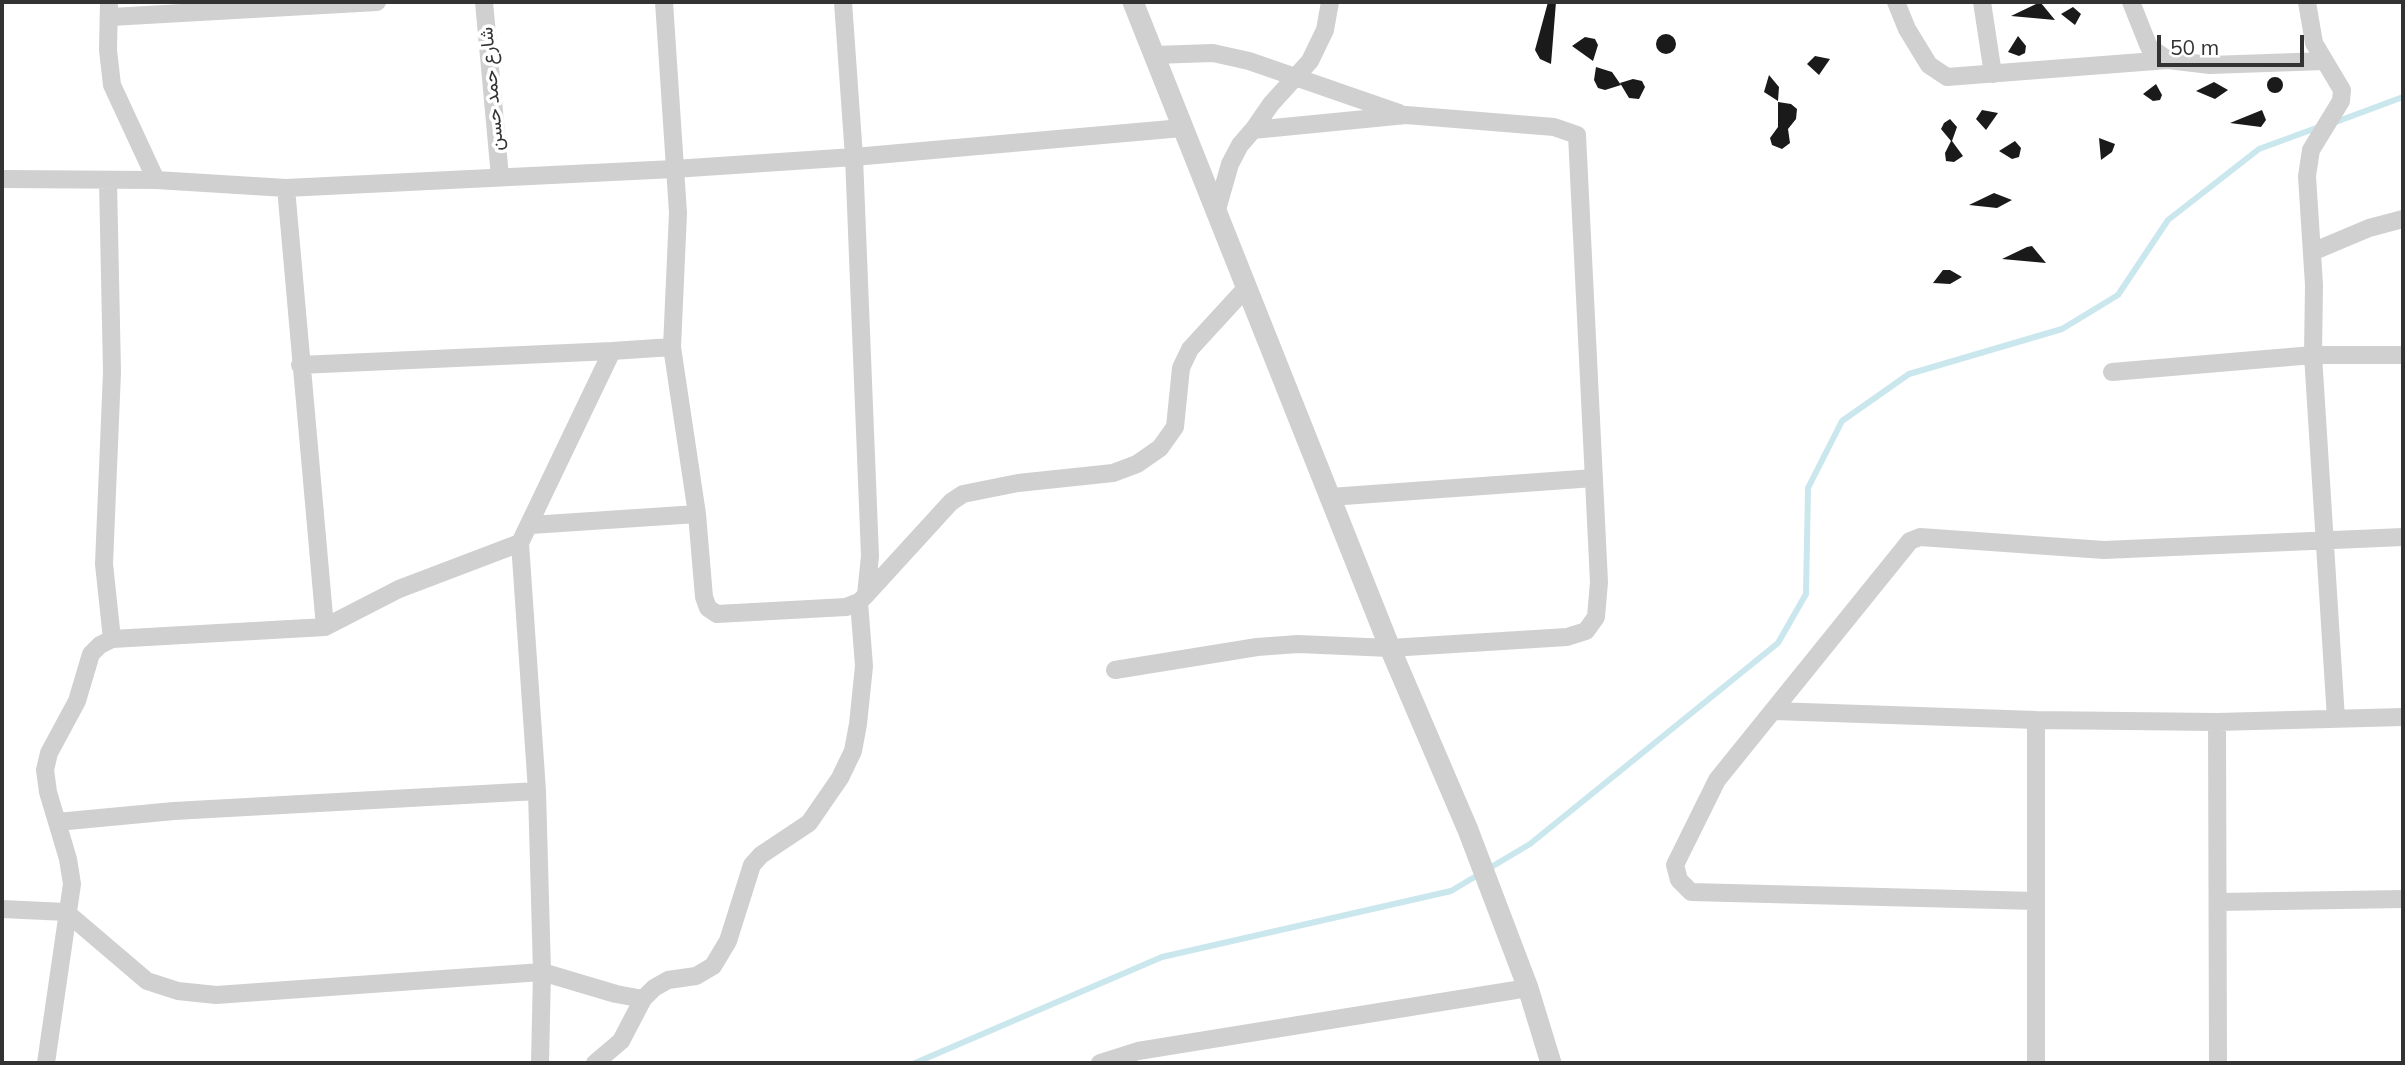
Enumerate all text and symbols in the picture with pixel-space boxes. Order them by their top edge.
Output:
scale bar [2160,21,2307,65]
street label: شارع حمد حسن [475,26,509,152]
text: 50 m [2170,34,2219,60]

